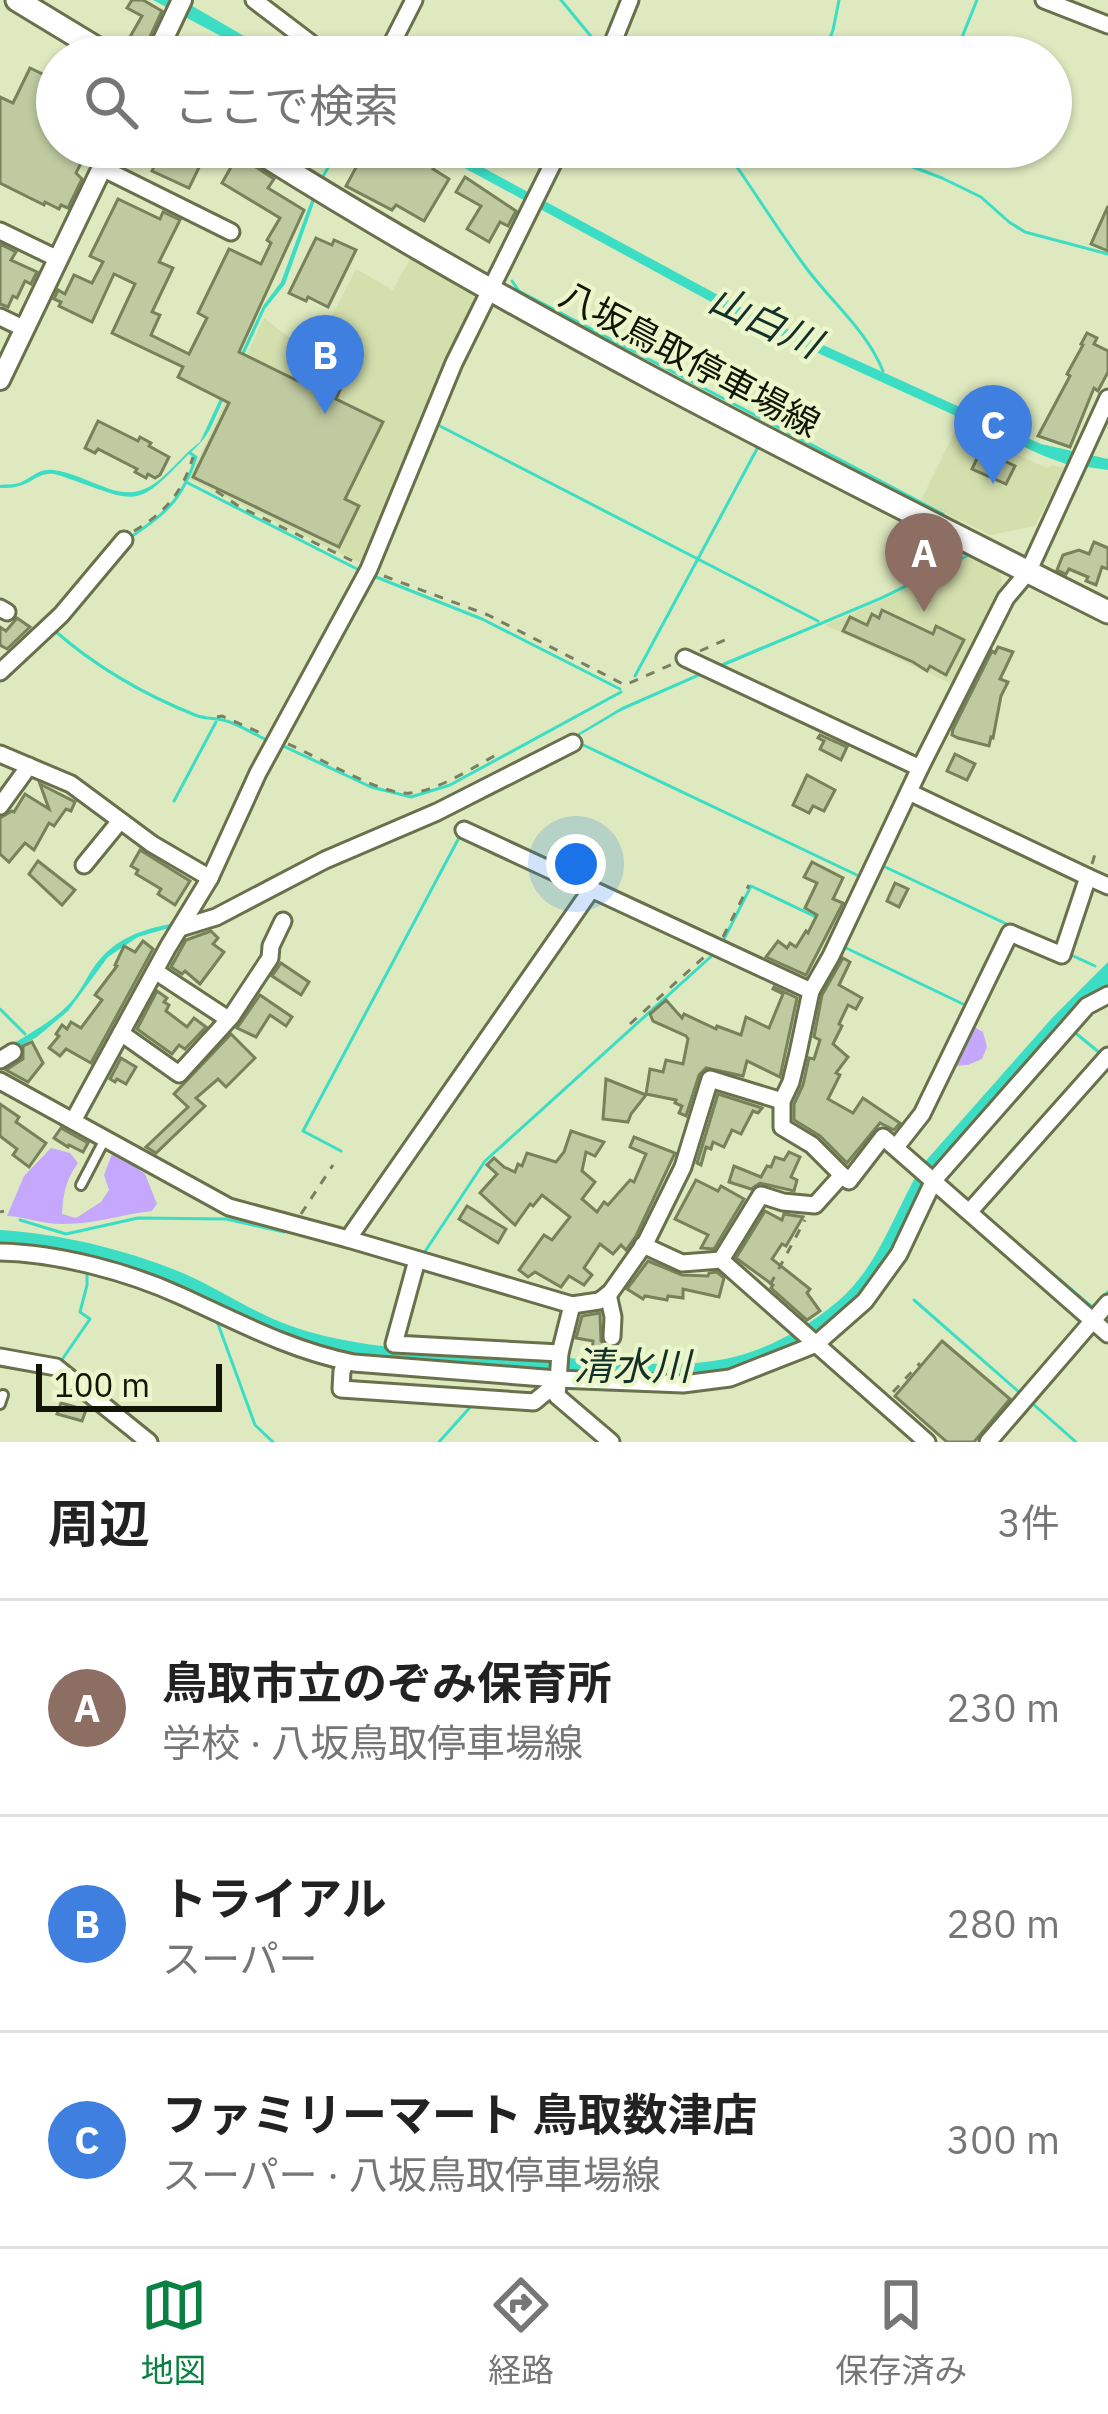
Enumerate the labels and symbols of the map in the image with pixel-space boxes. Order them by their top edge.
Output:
street label: 八坂鳥取停車場線 [552,270,828,447]
water label: 山白川 [701,273,833,370]
pin: B [286,315,364,414]
pin: C [954,385,1032,484]
pin: A [885,513,963,612]
your location [546,834,606,894]
water label: 清水川 [573,1340,694,1391]
scale bar [36,1358,222,1411]

